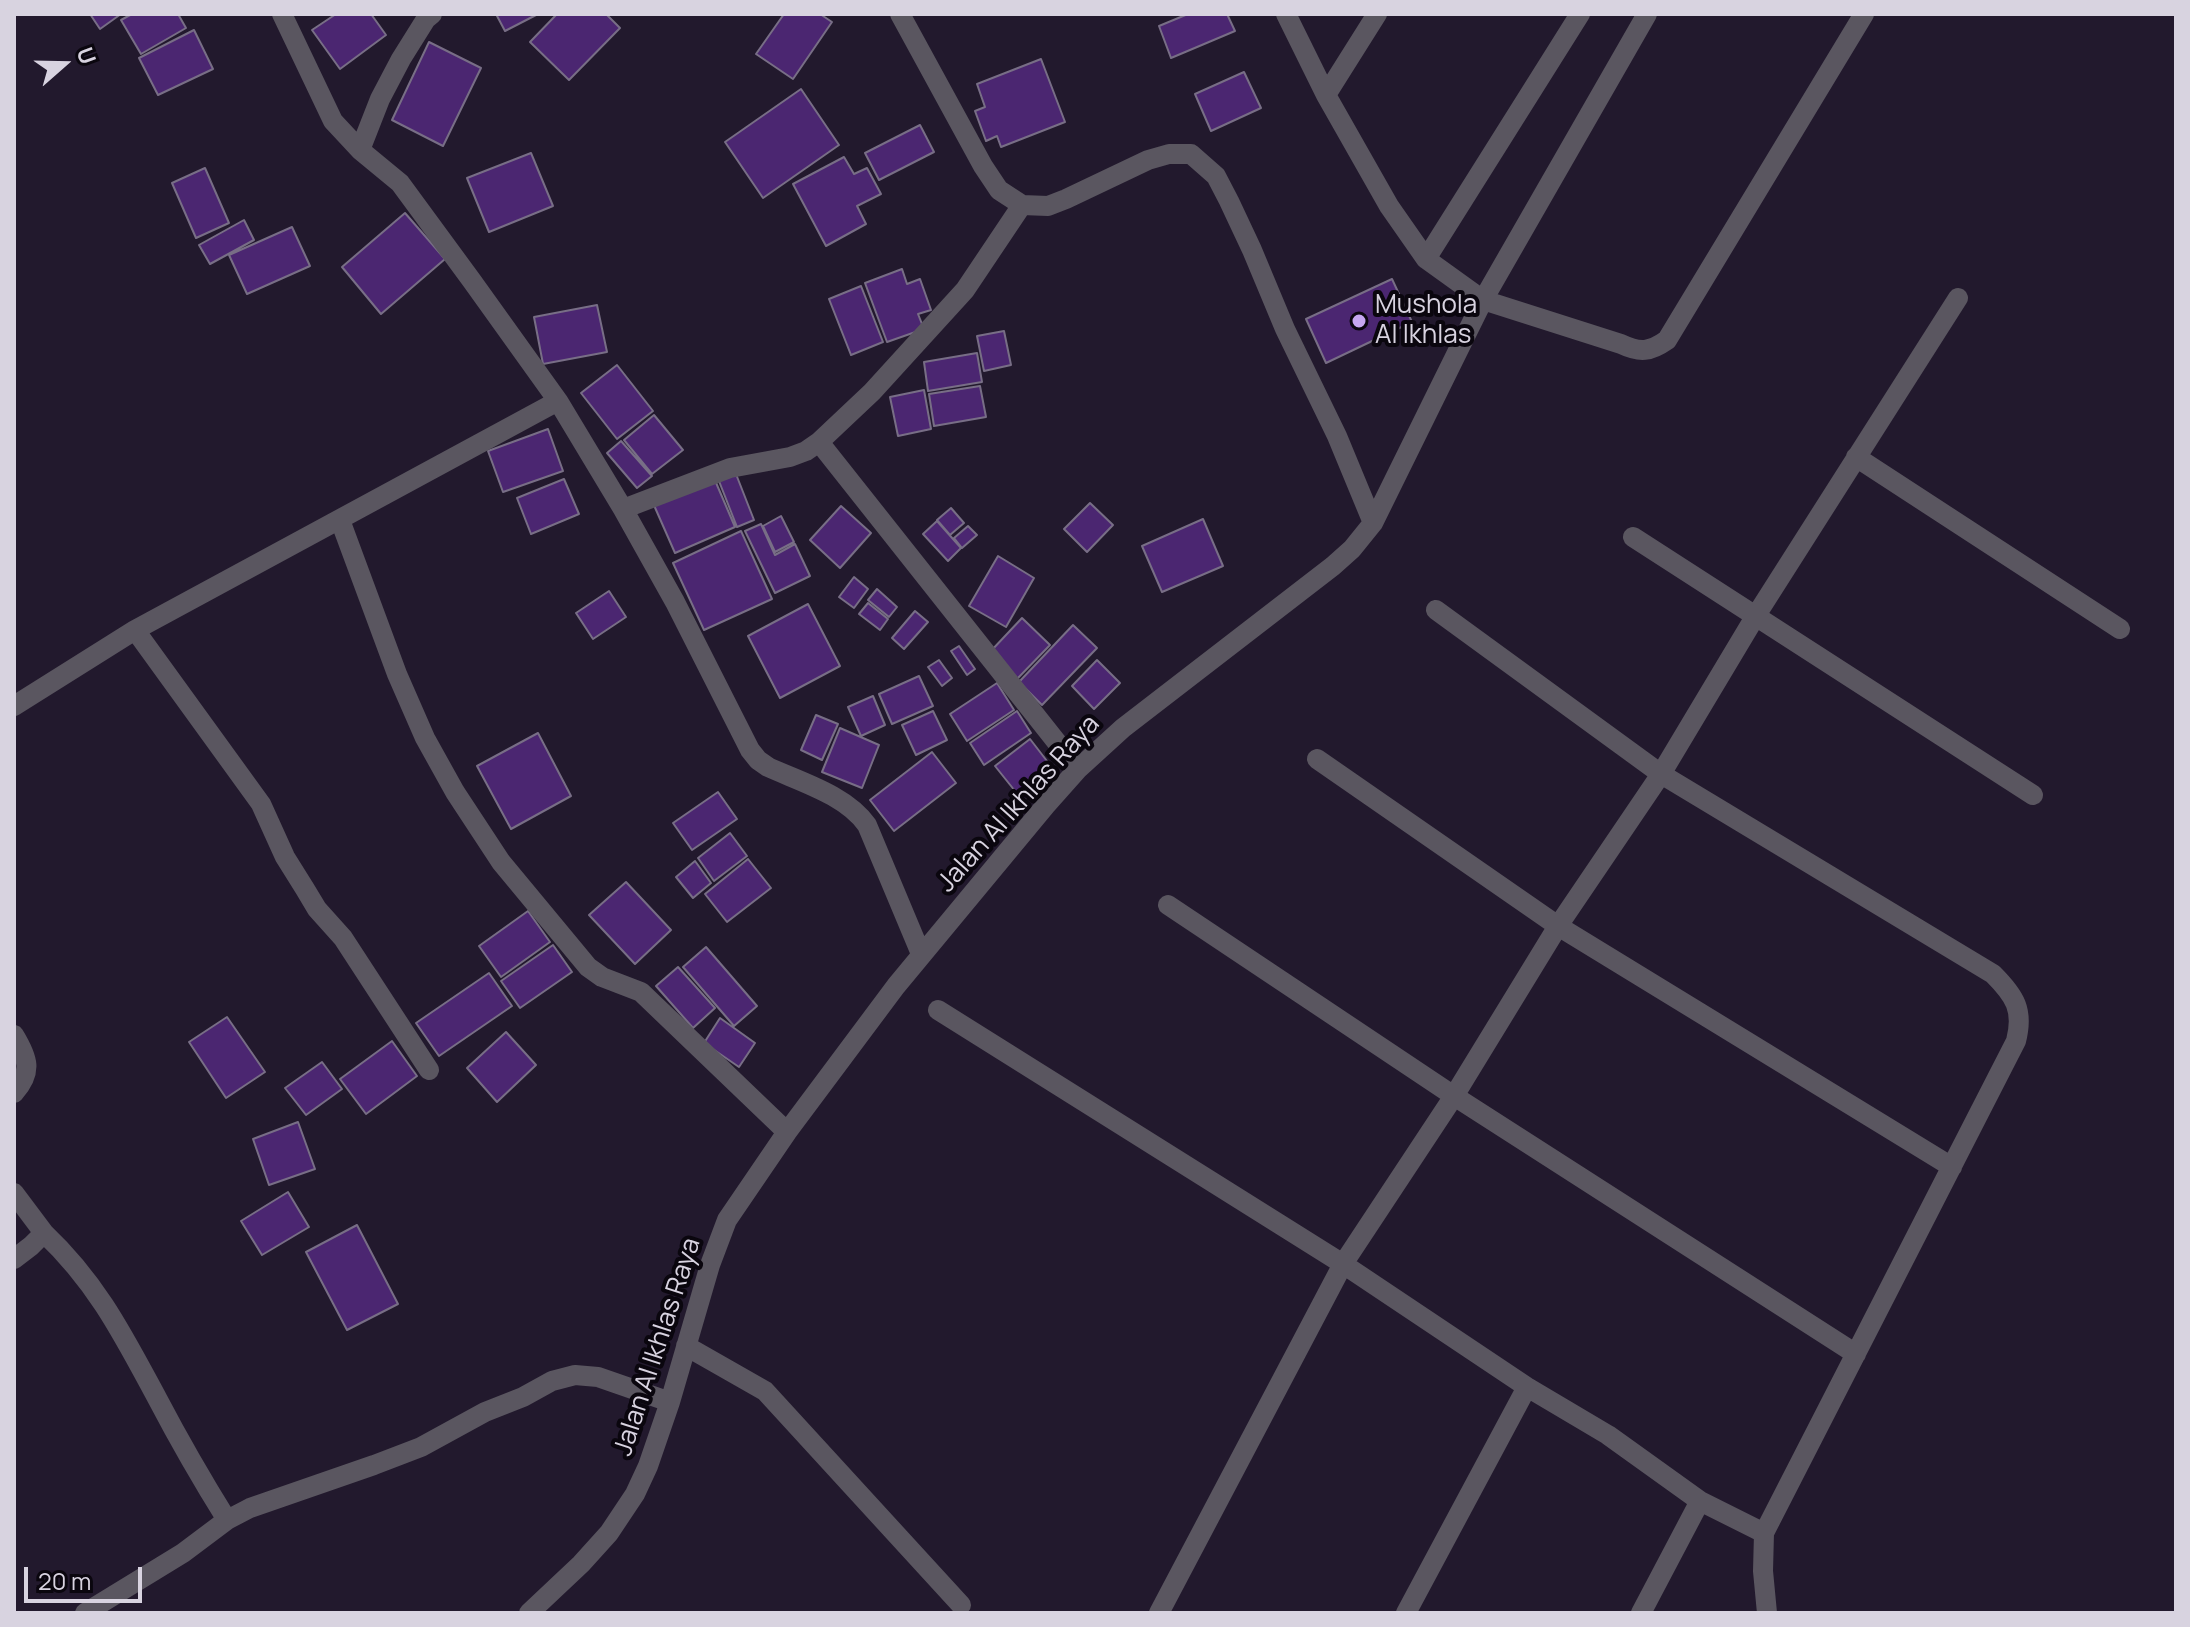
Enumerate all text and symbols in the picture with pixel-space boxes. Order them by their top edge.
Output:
north arrow [24,24,104,104]
text: U [70,43,103,68]
place label: Mushola Al Ikhlas [1375,290,1477,352]
marker: Mushola Al Ikhlas [1350,312,1368,330]
street label: Jalan Al Ikhlas Raya [932,709,1106,899]
street label: Jalan Al Ikhlas Raya [608,1234,708,1460]
scale bar [28,1551,146,1601]
text: 20 m [38,1564,91,1597]

